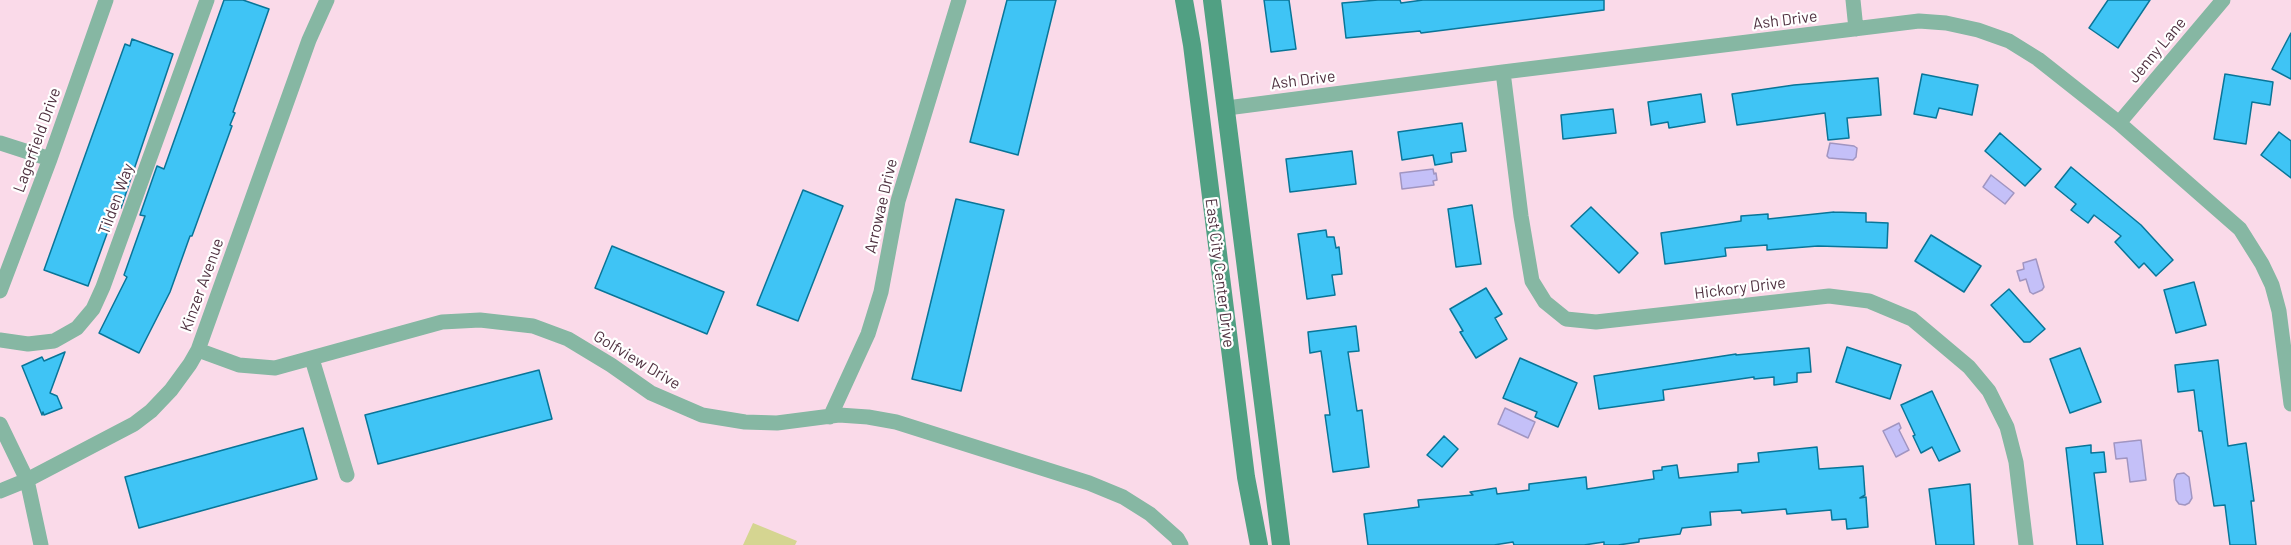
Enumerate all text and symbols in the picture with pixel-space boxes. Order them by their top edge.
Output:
street label: Ash Drive [1752,7,1818,33]
street label: Jenny Lane [2124,13,2190,87]
street label: Ash Drive [1270,67,1336,93]
street label: Lagerfield Drive [9,85,65,195]
street label: Arrowae Drive [861,157,901,255]
street label: Tilden Way [94,161,138,237]
street label: East City Center Drive [1201,197,1239,349]
street label: Kinzer Avenue [176,236,228,334]
street label: Hickory Drive [1693,273,1787,303]
street label: Golfview Drive [590,326,684,394]

